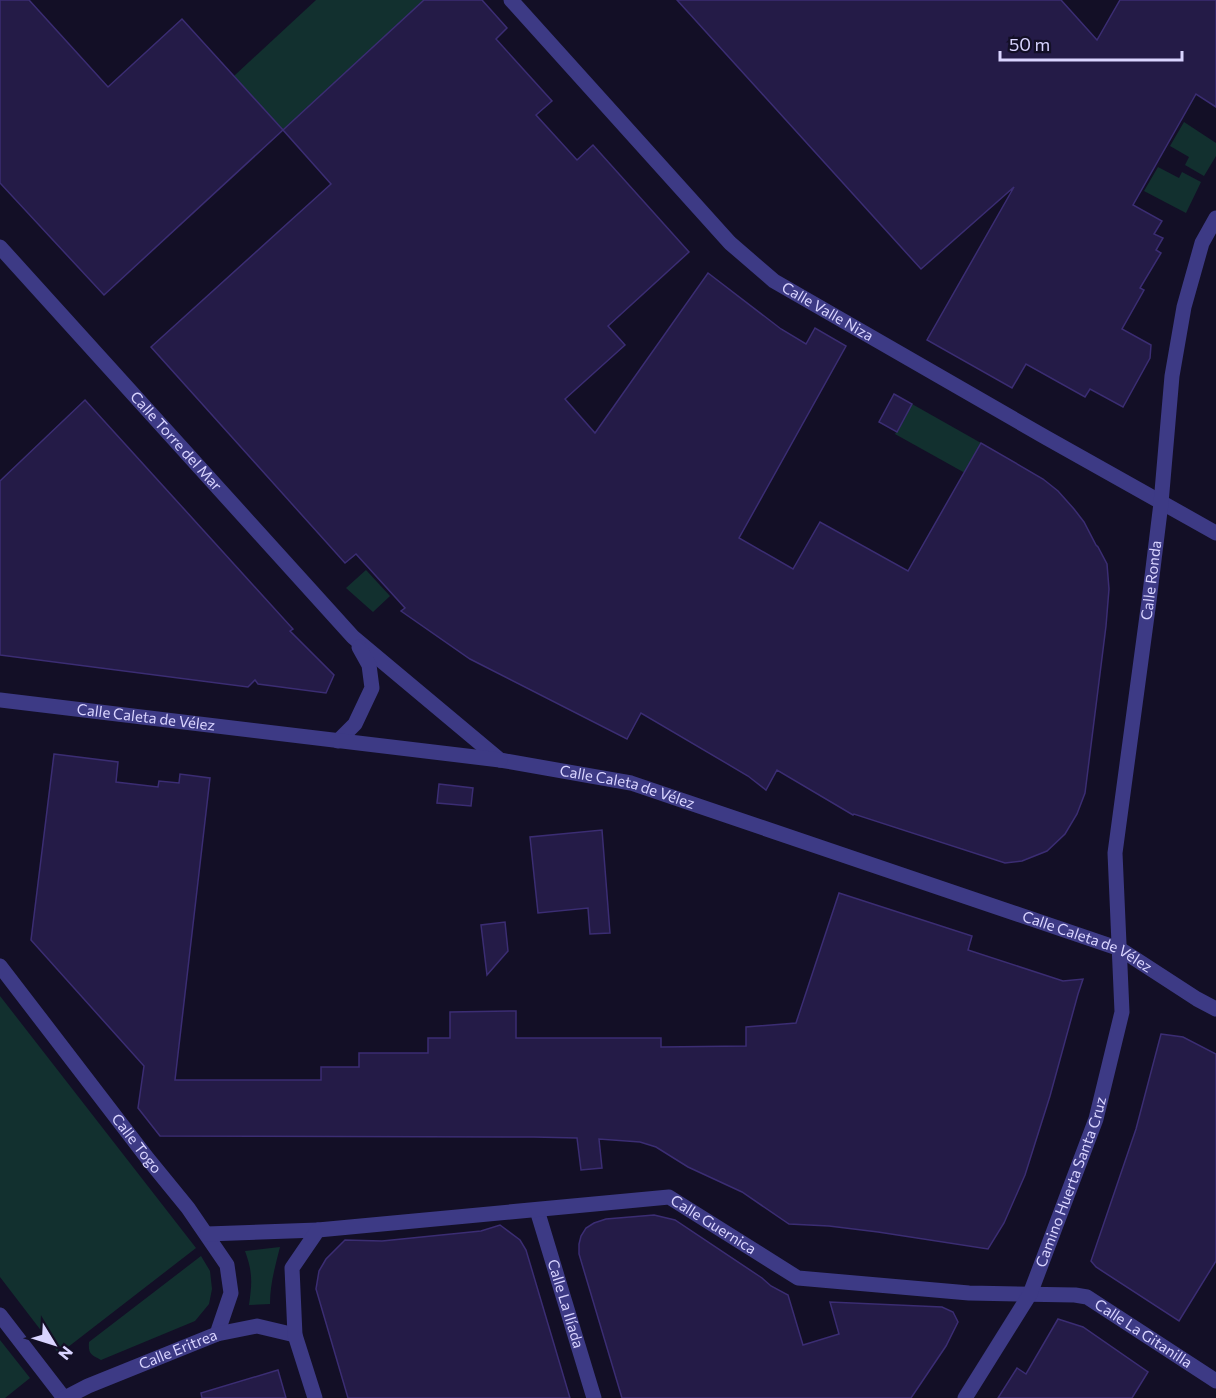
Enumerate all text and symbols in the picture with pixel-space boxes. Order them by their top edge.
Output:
scale bar [1000,24,1182,62]
text: 50 m [1009,33,1050,55]
street label: Calle Valle Niza [779,277,877,344]
street label: Calle Torre del Mar [127,387,226,494]
street label: Calle Ronda [1137,539,1164,621]
street label: Calle Caleta de Vélez [76,699,216,734]
street label: Calle Caleta de Vélez [558,761,697,812]
street label: Calle Caleta de Vélez [1020,907,1156,976]
street label: Camino Huerta Santa Cruz [1031,1095,1109,1269]
street label: Calle Togo [108,1110,166,1177]
street label: Calle Guernica [668,1190,760,1258]
street label: Calle La Ilíada [544,1257,588,1350]
street label: Calle La Gitanilla [1092,1294,1196,1371]
north arrow [24,1314,84,1374]
street label: Calle Eritrea [136,1325,220,1373]
text: N [55,1343,77,1364]

